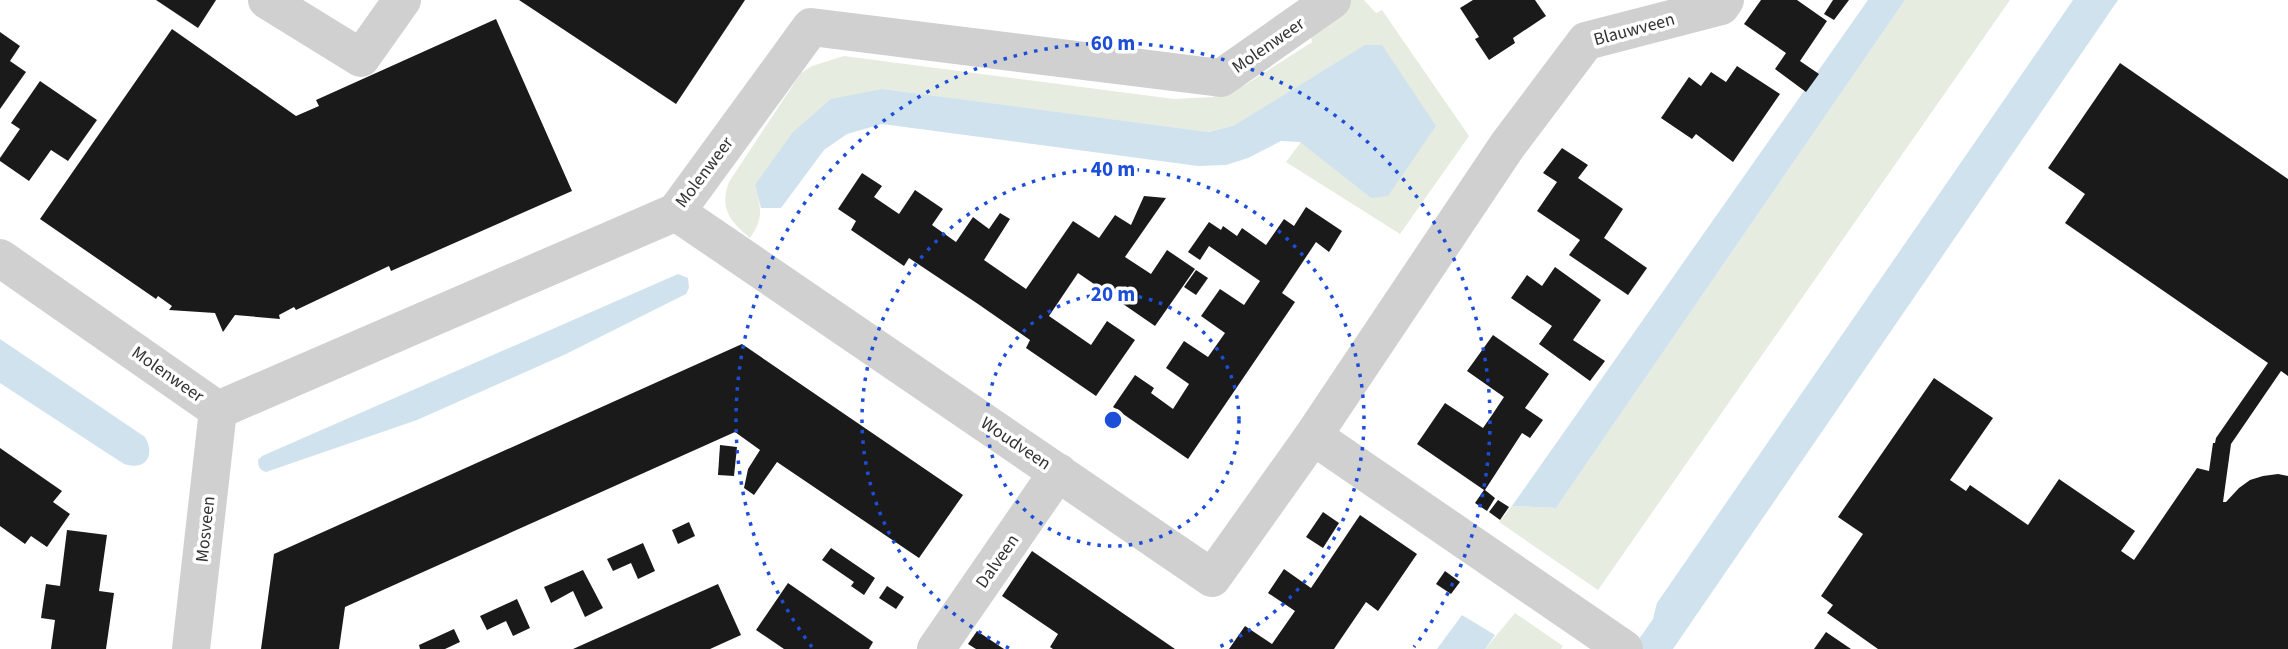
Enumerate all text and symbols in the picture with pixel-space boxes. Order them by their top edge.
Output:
street label: Blauwveen [1591,7,1677,52]
street label: Molenweer [1227,11,1310,80]
text: 60 m [1091,28,1135,58]
street label: Molenweer [669,131,740,213]
text: 40 m [1091,154,1135,184]
text: 20 m [1091,279,1135,309]
street label: Molenweer [126,340,210,409]
centre of rings [1101,408,1125,432]
street label: Woudveen [976,411,1056,476]
street label: Mosveen [190,495,221,563]
street label: Dalveen [970,529,1025,593]

